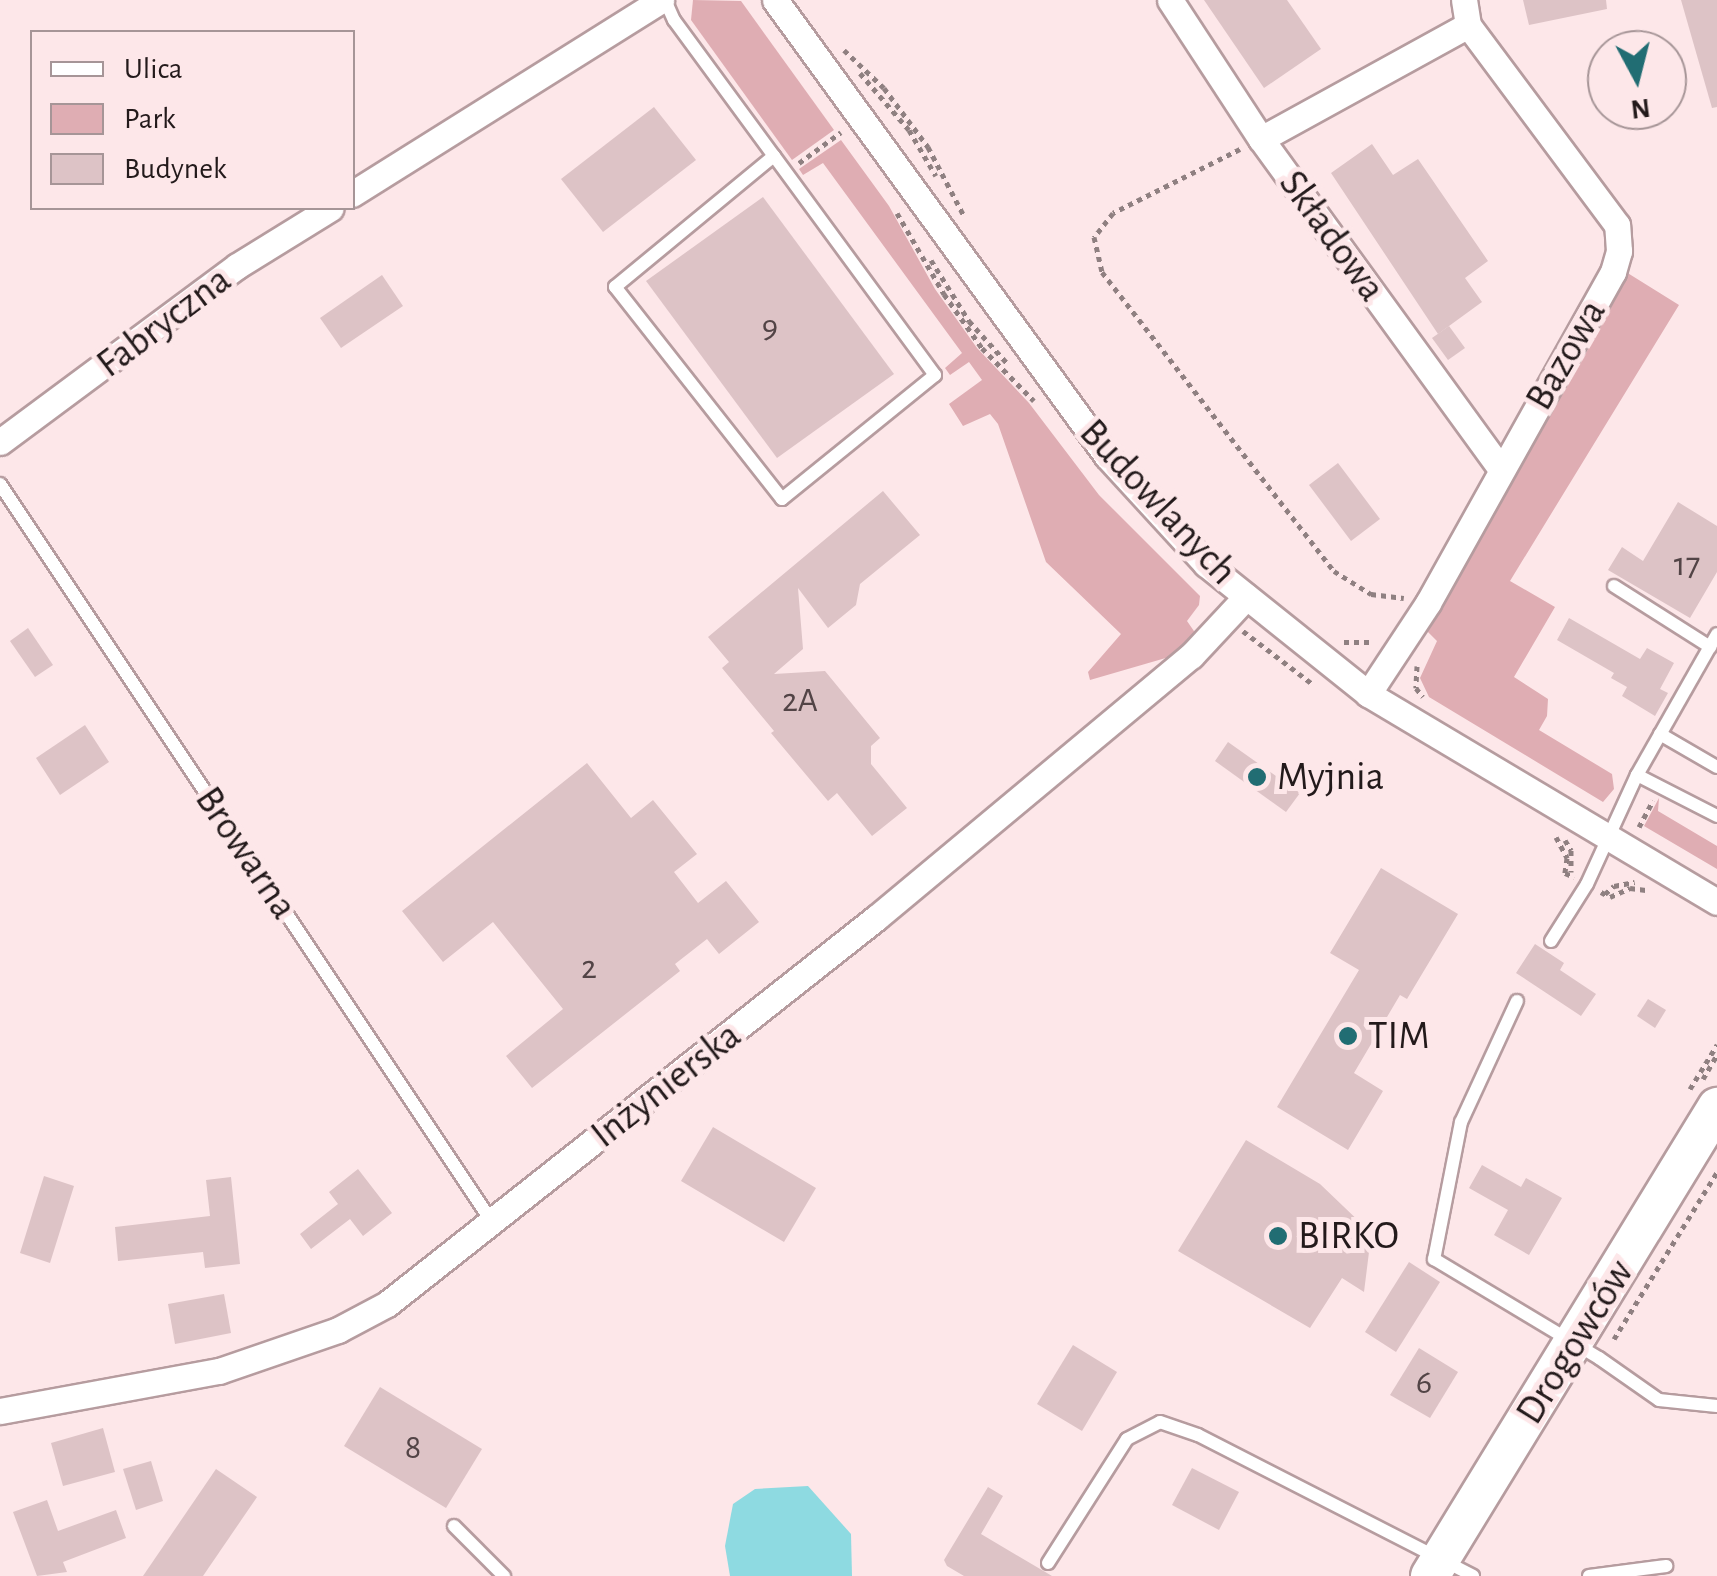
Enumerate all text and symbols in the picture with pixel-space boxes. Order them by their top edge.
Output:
legend [30,30,355,210]
north arrow [1587,30,1687,130]
text: Ulica [124,54,183,84]
text: N [1629,93,1652,123]
text: Park [124,104,176,134]
text: Budynek [124,154,227,184]
street label: Składowa [1268,161,1396,311]
street label: Fabryczna [87,256,241,388]
street label: Bazowa [1515,291,1617,419]
house number: 9 [762,306,778,348]
street label: Budowlanych [1069,409,1247,595]
house number: 17 [1674,544,1700,586]
house number: 2A [782,680,818,722]
place label: Myjnia [1277,753,1384,801]
marker: Myjnia [1246,766,1268,788]
street label: Browarna [184,778,308,928]
house number: 2 [581,947,597,989]
street label: Inżynierska [582,1012,750,1158]
place label: TIM [1368,1012,1430,1060]
marker: TIM [1337,1025,1359,1047]
place label: BIRKO [1298,1212,1399,1260]
marker: BIRKO [1267,1225,1289,1247]
street label: Drogowców [1506,1251,1644,1433]
house number: 6 [1416,1362,1432,1404]
house number: 8 [405,1427,421,1469]

